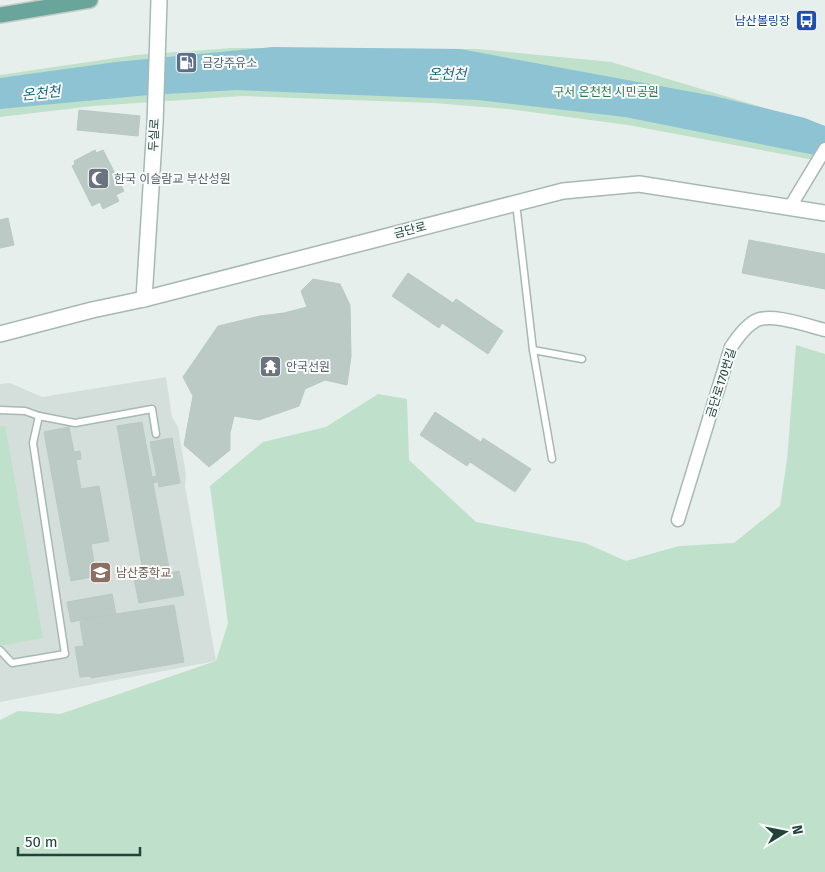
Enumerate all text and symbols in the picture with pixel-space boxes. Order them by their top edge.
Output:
bus stop icon: 남산볼링장 [794,9,818,33]
place label: 남산볼링장 [735,14,790,28]
fuel station icon: 금강주유소 [174,51,198,75]
place label: 금강주유소 [202,56,257,70]
water label: 온천천 [428,66,467,83]
water label: 온천천 [21,83,62,104]
park label: 구서 온천천 시민공원 [553,85,659,99]
street label: 두실로 [146,118,162,152]
mosque icon: 한국 이슬람교 부산성원 [86,167,110,191]
place label: 한국 이슬람교 부산성원 [114,172,231,186]
street label: 금단로 [392,219,428,241]
street label: 금단로170번길 [703,346,739,420]
temple icon: 안국선원 [258,355,282,379]
place label: 안국선원 [286,360,330,374]
school or university icon: 남산중학교 [88,561,112,585]
place label: 남산중학교 [116,566,171,580]
north arrow [760,807,810,857]
scale bar [18,824,140,856]
text: N [788,824,806,836]
text: 50 m [25,833,58,851]

